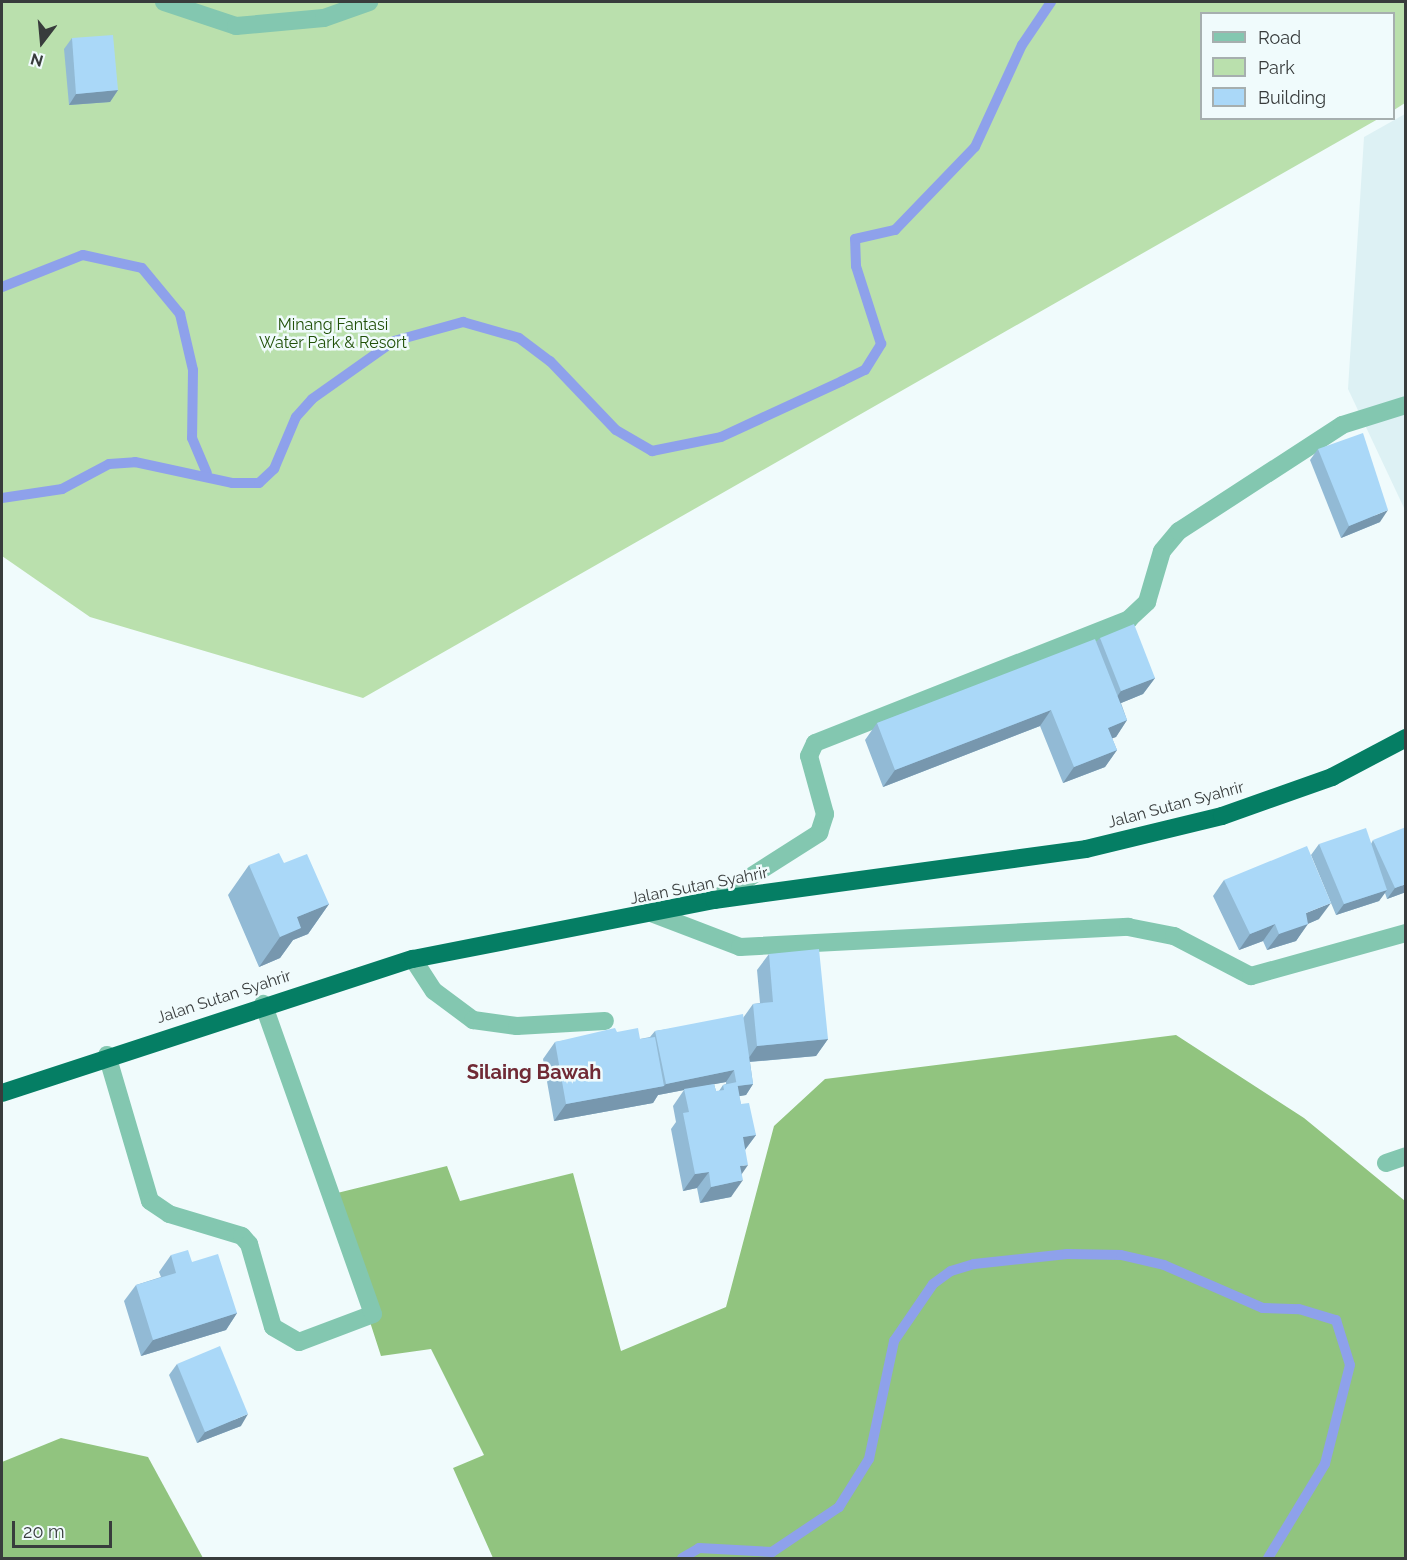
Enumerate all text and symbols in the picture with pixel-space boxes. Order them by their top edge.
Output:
north arrow [12,12,72,72]
legend [1200,12,1395,120]
text: Road [1258,27,1301,48]
text: N [28,49,45,71]
text: Park [1258,57,1295,78]
text: Building [1258,87,1326,108]
park label: Minang Fantasi Water Park & Resort [259,315,407,353]
street label: Jalan Sutan Syahrir [1106,778,1246,832]
street label: Jalan Sutan Syahrir [628,863,770,909]
street label: Jalan Sutan Syahrir [154,966,294,1028]
district label: Silaing Bawah [467,1060,601,1084]
scale bar [15,1509,116,1547]
text: 20 m [23,1521,65,1542]

